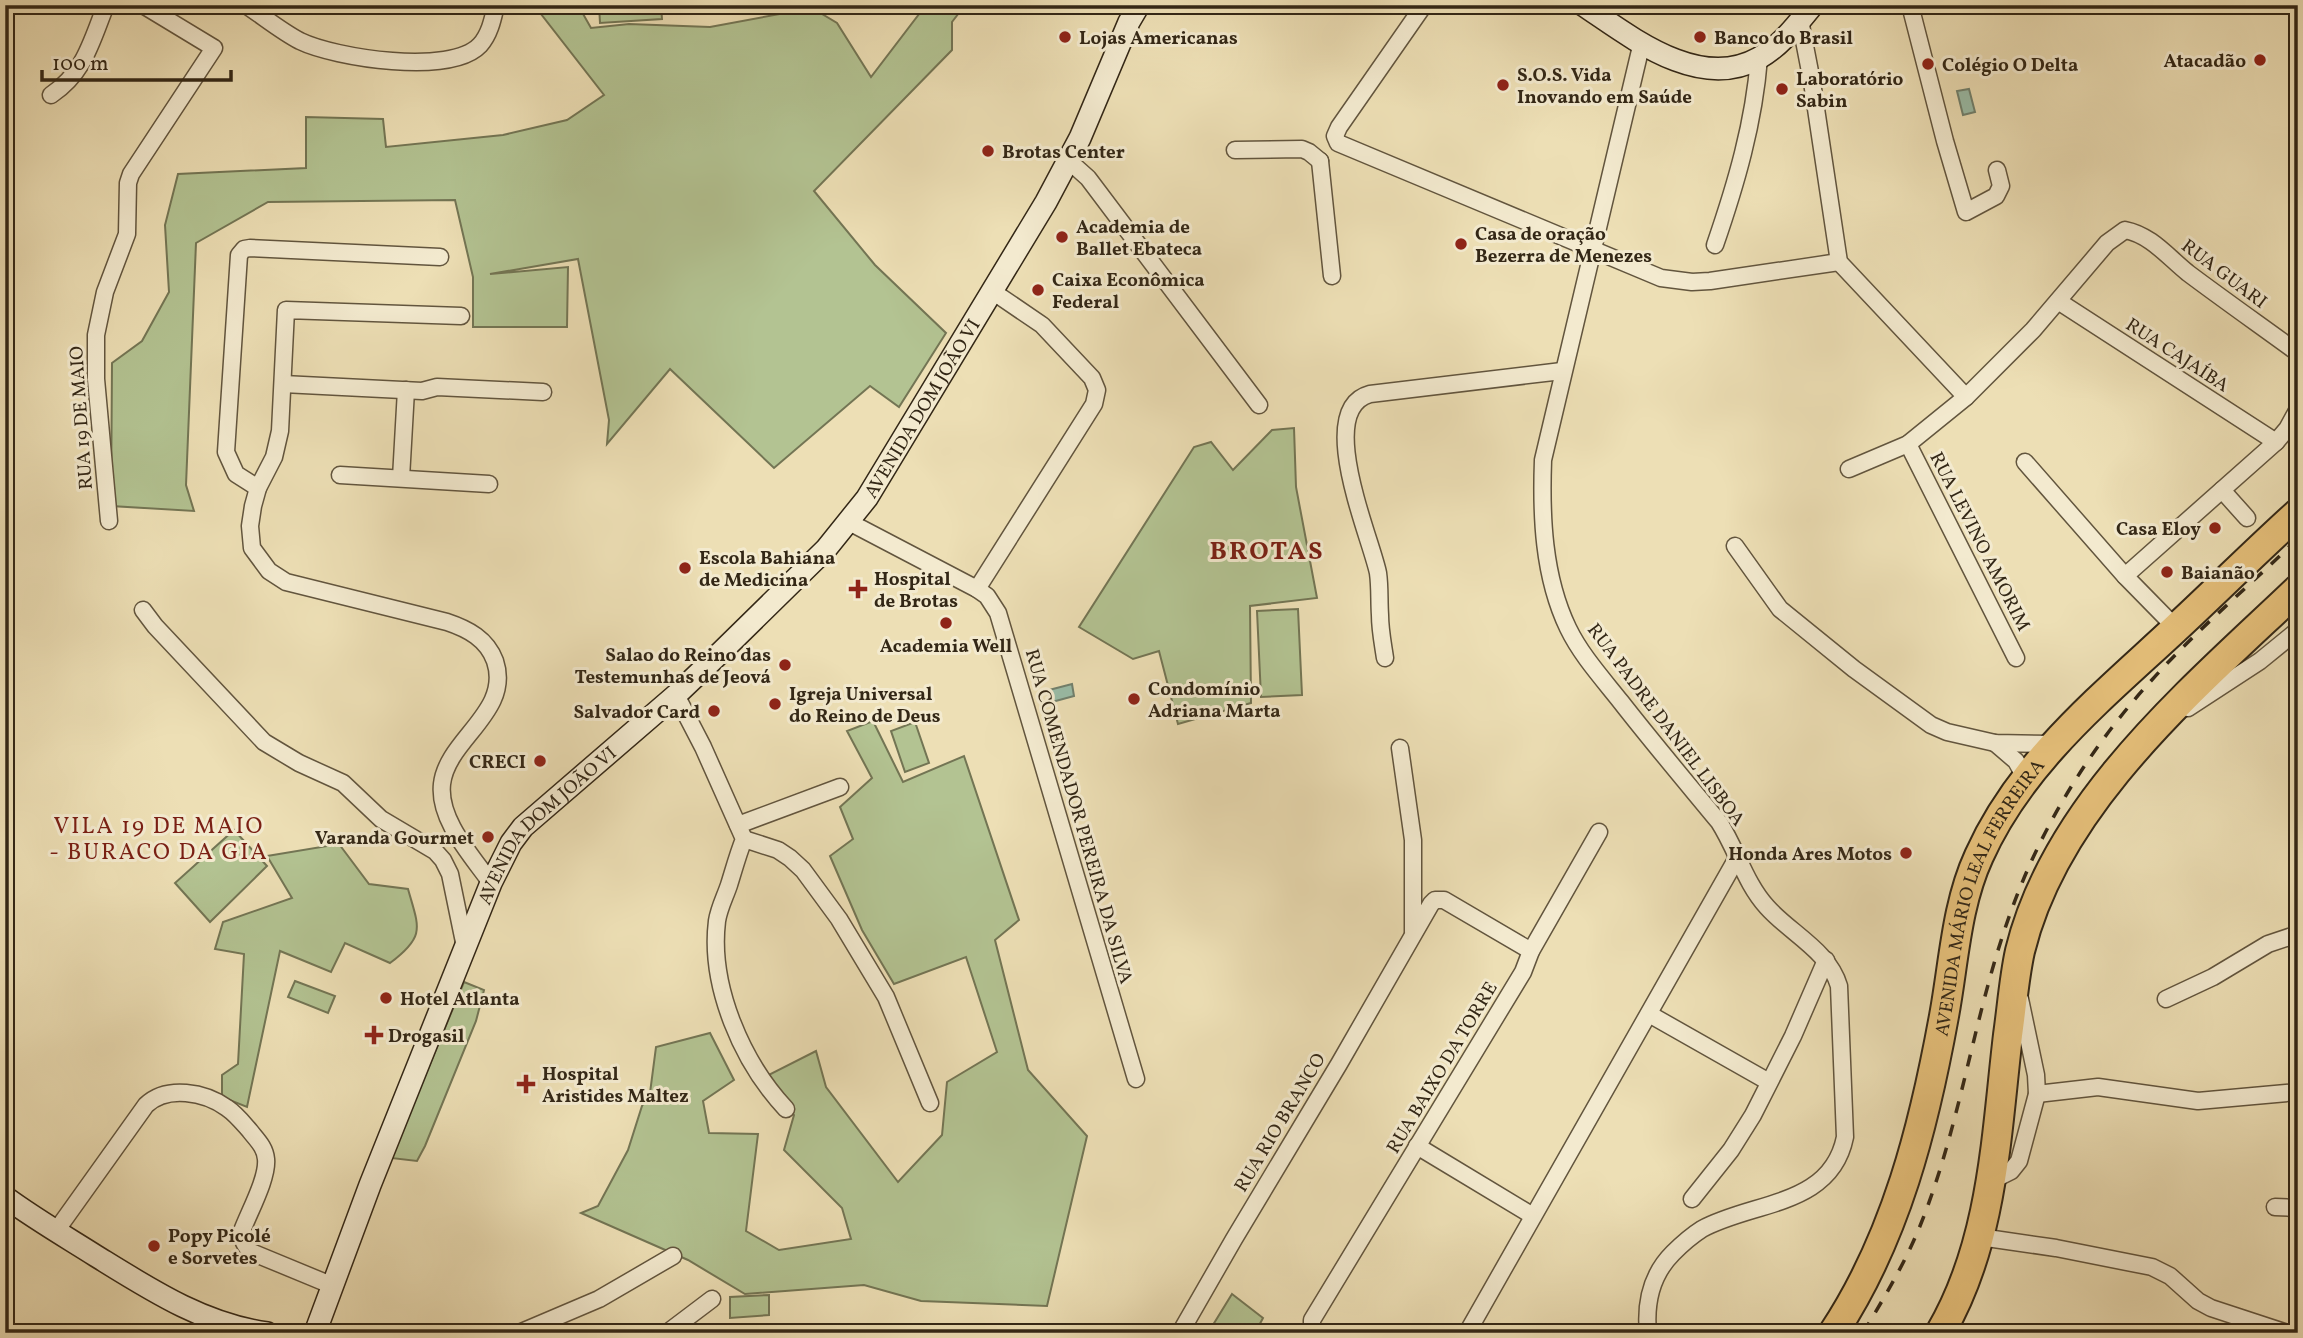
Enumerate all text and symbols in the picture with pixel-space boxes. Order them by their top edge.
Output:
place label: Lojas Americanas [1079,26,1238,52]
place label: Banco do Brasil [1714,26,1853,52]
marker: Lojas Americanas [1057,29,1073,45]
marker: Banco do Brasil [1692,29,1708,45]
scale bar [42,38,231,82]
place label: Atacadão [2163,49,2246,75]
text: 100 m [52,50,109,79]
marker: Atacadão [2252,52,2268,68]
place label: Colégio O Delta [1942,53,2078,79]
marker: Colégio O Delta [1920,56,1936,72]
place label: S.O.S. Vida Inovando em Saúde [1517,63,1692,111]
place label: Laboratório Sabin [1796,67,1903,115]
marker: S.O.S. Vida Inovando em Saúde [1495,77,1511,93]
marker: Laboratório Sabin [1774,81,1790,97]
place label: Brotas Center [1002,140,1125,166]
marker: Brotas Center [980,143,996,159]
place label: Academia de Ballet Ebateca [1076,215,1202,263]
place label: Casa de oração Bezerra de Menezes [1475,222,1652,270]
marker: Academia de Ballet Ebateca [1054,229,1070,245]
street label: RUA GUARI [2176,234,2272,315]
marker: Casa de oração Bezerra de Menezes [1453,236,1469,252]
place label: Caixa Econômica Federal [1052,268,1205,316]
marker: Caixa Econômica Federal [1030,282,1046,298]
street label: RUA CAJAÍBA [2120,312,2234,399]
street label: AVENIDA DOM JOÃO VI [859,314,987,504]
street label: RUA 19 DE MAIO [64,345,100,491]
street label: RUA LEVINO AMORIM [1923,448,2036,636]
place label: Casa Eloy [2116,517,2201,543]
marker: Casa Eloy [2207,520,2223,536]
district label: BROTAS [1210,534,1324,570]
place label: Escola Bahiana de Medicina [699,546,835,594]
marker: Escola Bahiana de Medicina [677,560,693,576]
place label: Baianão [2181,561,2255,587]
marker: Baianão [2159,564,2175,580]
place label: Hospital de Brotas [874,567,958,615]
marker: Hospital de Brotas [848,579,868,599]
marker: Academia Well [938,615,954,631]
street label: RUA PADRE DANIEL LISBOA [1580,618,1750,832]
place label: Academia Well [880,634,1012,660]
place label: Salao do Reino das Testemunhas de Jeová [575,643,771,691]
street label: RUA COMENDADOR PEREIRA DA SILVA [1018,646,1138,987]
marker: Salao do Reino das Testemunhas de Jeová [777,657,793,673]
place label: Condomínio Adriana Marta [1148,677,1281,725]
place label: Igreja Universal do Reino de Deus [789,682,941,730]
marker: Condomínio Adriana Marta [1126,691,1142,707]
marker: Igreja Universal do Reino de Deus [767,696,783,712]
place label: Salvador Card [573,700,700,726]
marker: Salvador Card [706,703,722,719]
street label: AVENIDA DOM JOÃO VI [473,741,623,909]
place label: CRECI [469,750,526,776]
marker: CRECI [532,753,548,769]
street label: AVENIDA MÁRIO LEAL FERREIRA [1930,754,2052,1038]
district label: VILA 19 DE MAIO - BURACO DA GIA [49,811,269,869]
place label: Varanda Gourmet [315,826,474,852]
marker: Varanda Gourmet [480,829,496,845]
place label: Honda Ares Motos [1728,842,1892,868]
marker: Honda Ares Motos [1898,845,1914,861]
street label: RUA BAIXO DA TORRE [1381,977,1504,1159]
place label: Hotel Atlanta [400,987,520,1013]
marker: Hotel Atlanta [378,990,394,1006]
place label: Drogasil [388,1024,464,1050]
marker: Drogasil [366,1027,382,1043]
street label: RUA RIO BRANCO [1229,1049,1333,1197]
place label: Hospital Aristides Maltez [542,1062,689,1110]
marker: Hospital Aristides Maltez [516,1074,536,1094]
place label: Popy Picolé e Sorvetes [168,1224,271,1272]
marker: Popy Picolé e Sorvetes [146,1238,162,1254]

